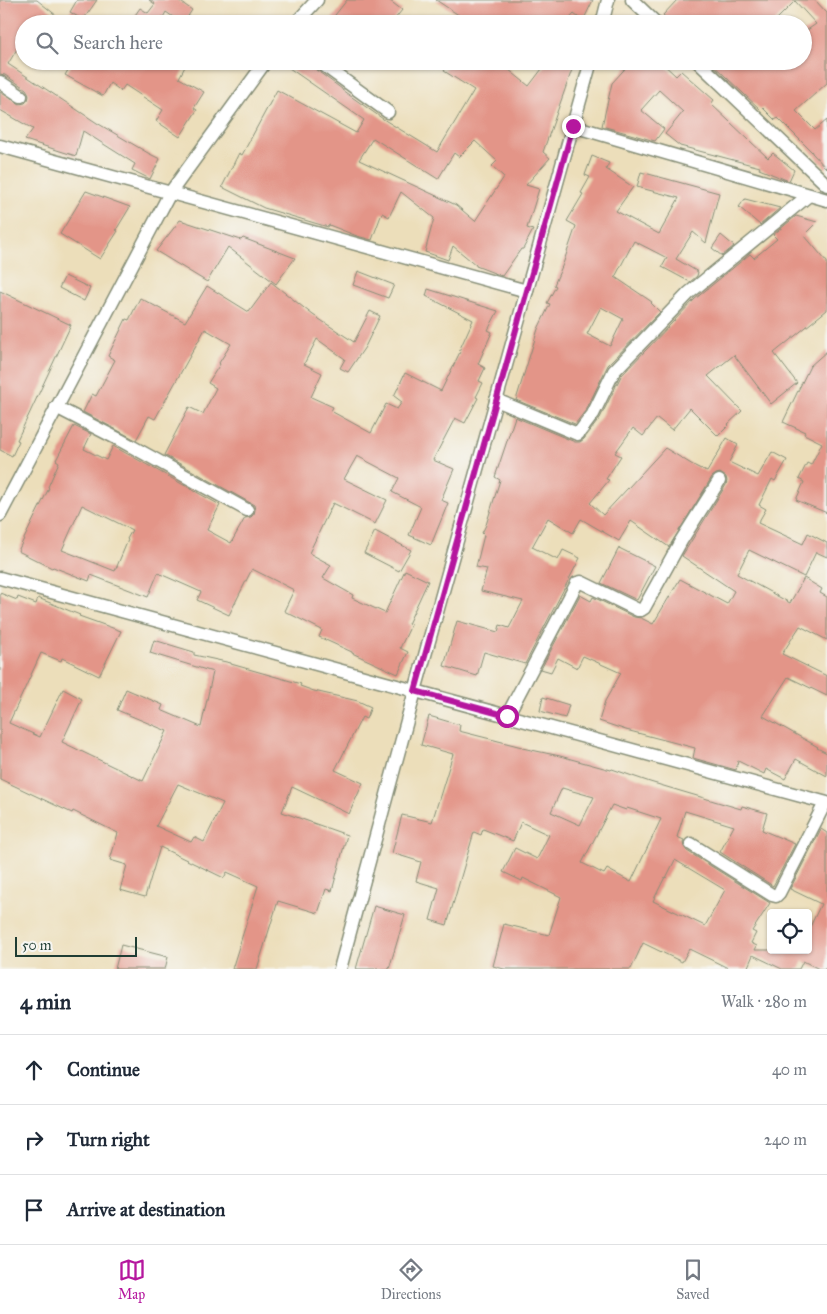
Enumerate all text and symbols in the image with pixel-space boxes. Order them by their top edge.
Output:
search box [15,15,812,70]
icon: search [33,29,61,57]
text: Search here [73,31,163,54]
route end [562,115,585,138]
route start [496,705,519,728]
map controls [767,909,812,954]
button: locate [767,909,812,954]
scale bar [15,934,138,957]
text: 50 m [22,937,51,954]
text: 4 min [20,989,71,1015]
text: Walk · 280 m [721,992,807,1011]
icon: ahead [20,1056,48,1084]
text: Continue [67,1058,140,1081]
text: 40 m [772,1060,807,1079]
icon: right [20,1126,48,1154]
text: Turn right [67,1128,150,1151]
text: 240 m [764,1130,807,1149]
icon: arrive [20,1196,48,1224]
text: Arrive at destination [67,1198,225,1221]
tab: Map [118,1256,146,1303]
tab: Directions [381,1256,441,1303]
tab: Saved [676,1256,709,1303]

